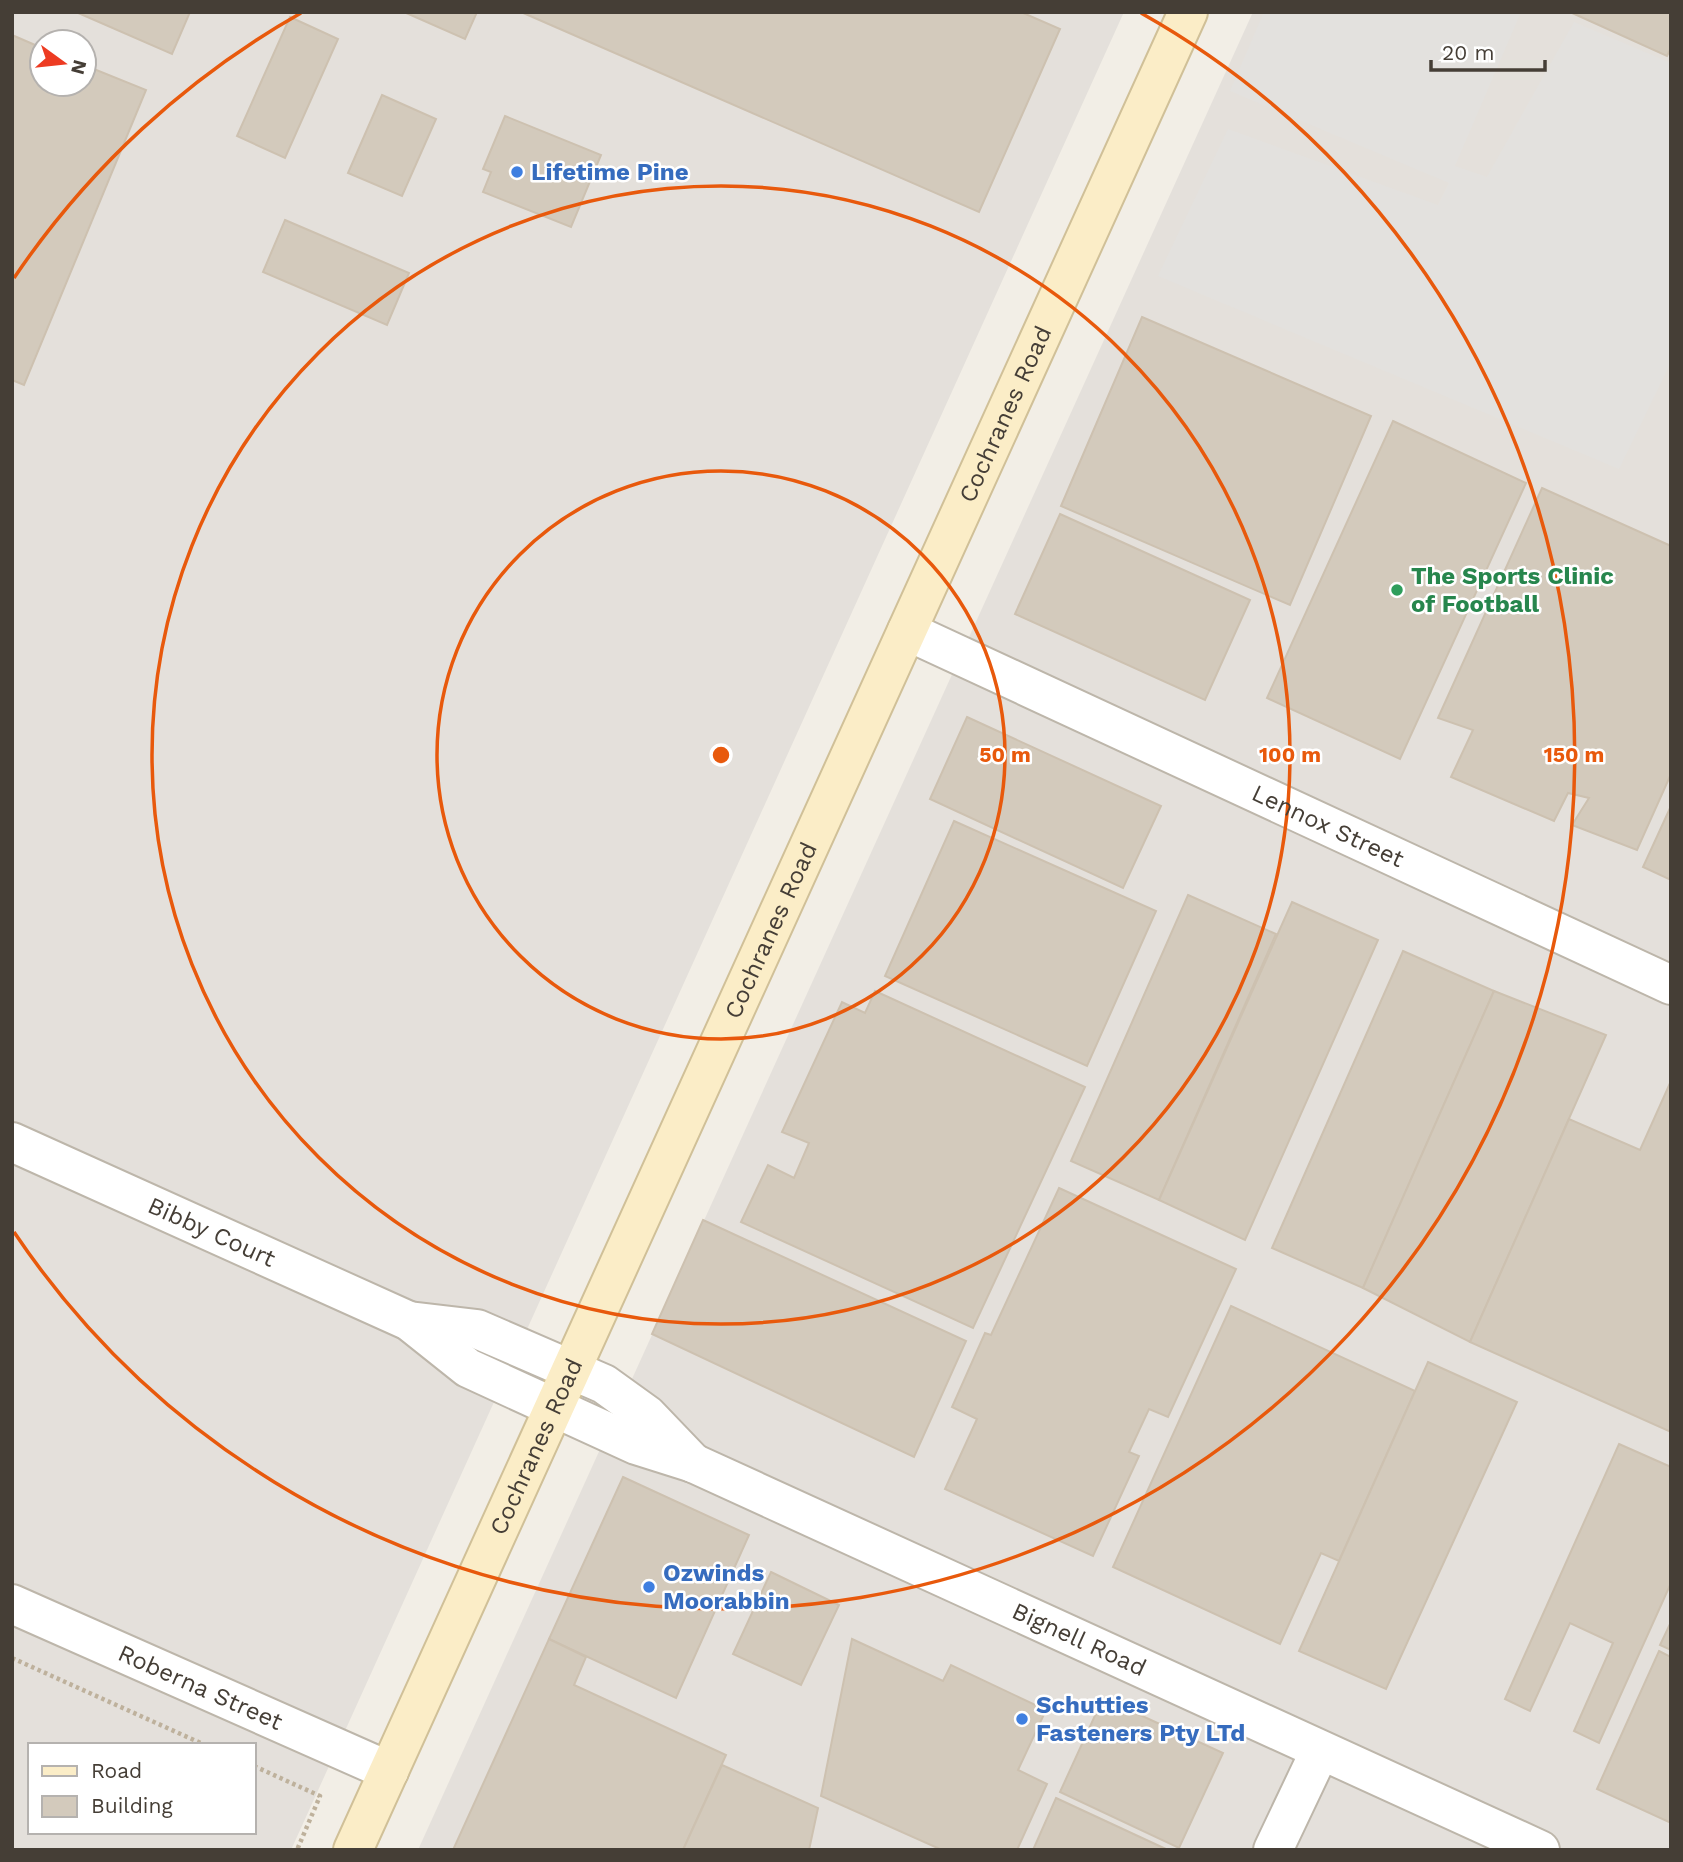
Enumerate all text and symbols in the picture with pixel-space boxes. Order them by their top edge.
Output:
north arrow [28,28,98,98]
scale bar [1431,28,1545,72]
text: 20 m [1442,40,1494,65]
text: N [66,57,92,77]
place label: Lifetime Pine [531,158,689,186]
marker: Lifetime Pine [509,164,525,180]
street label: Cochranes Road [953,322,1057,507]
place label: The Sports Clinic of Football [1411,562,1614,618]
marker: The Sports Clinic of Football [1389,582,1405,598]
text: 50 m [979,742,1031,767]
text: 100 m [1259,742,1321,767]
text: 150 m [1544,742,1604,767]
centre of rings [709,743,733,767]
street label: Lennox Street [1248,779,1408,873]
street label: Cochranes Road [719,838,823,1023]
street label: Bibby Court [144,1191,280,1273]
street label: Cochranes Road [484,1354,588,1539]
place label: Ozwinds Moorabbin [663,1559,790,1615]
marker: Ozwinds Moorabbin [641,1579,657,1595]
street label: Bignell Road [1008,1597,1151,1682]
street label: Roberna Street [114,1639,287,1736]
place label: Schutties Fasteners Pty LTd [1036,1691,1245,1747]
marker: Schutties Fasteners Pty LTd [1014,1711,1030,1727]
legend [28,1743,256,1834]
text: Road [91,1758,142,1783]
text: Building [91,1793,173,1818]

